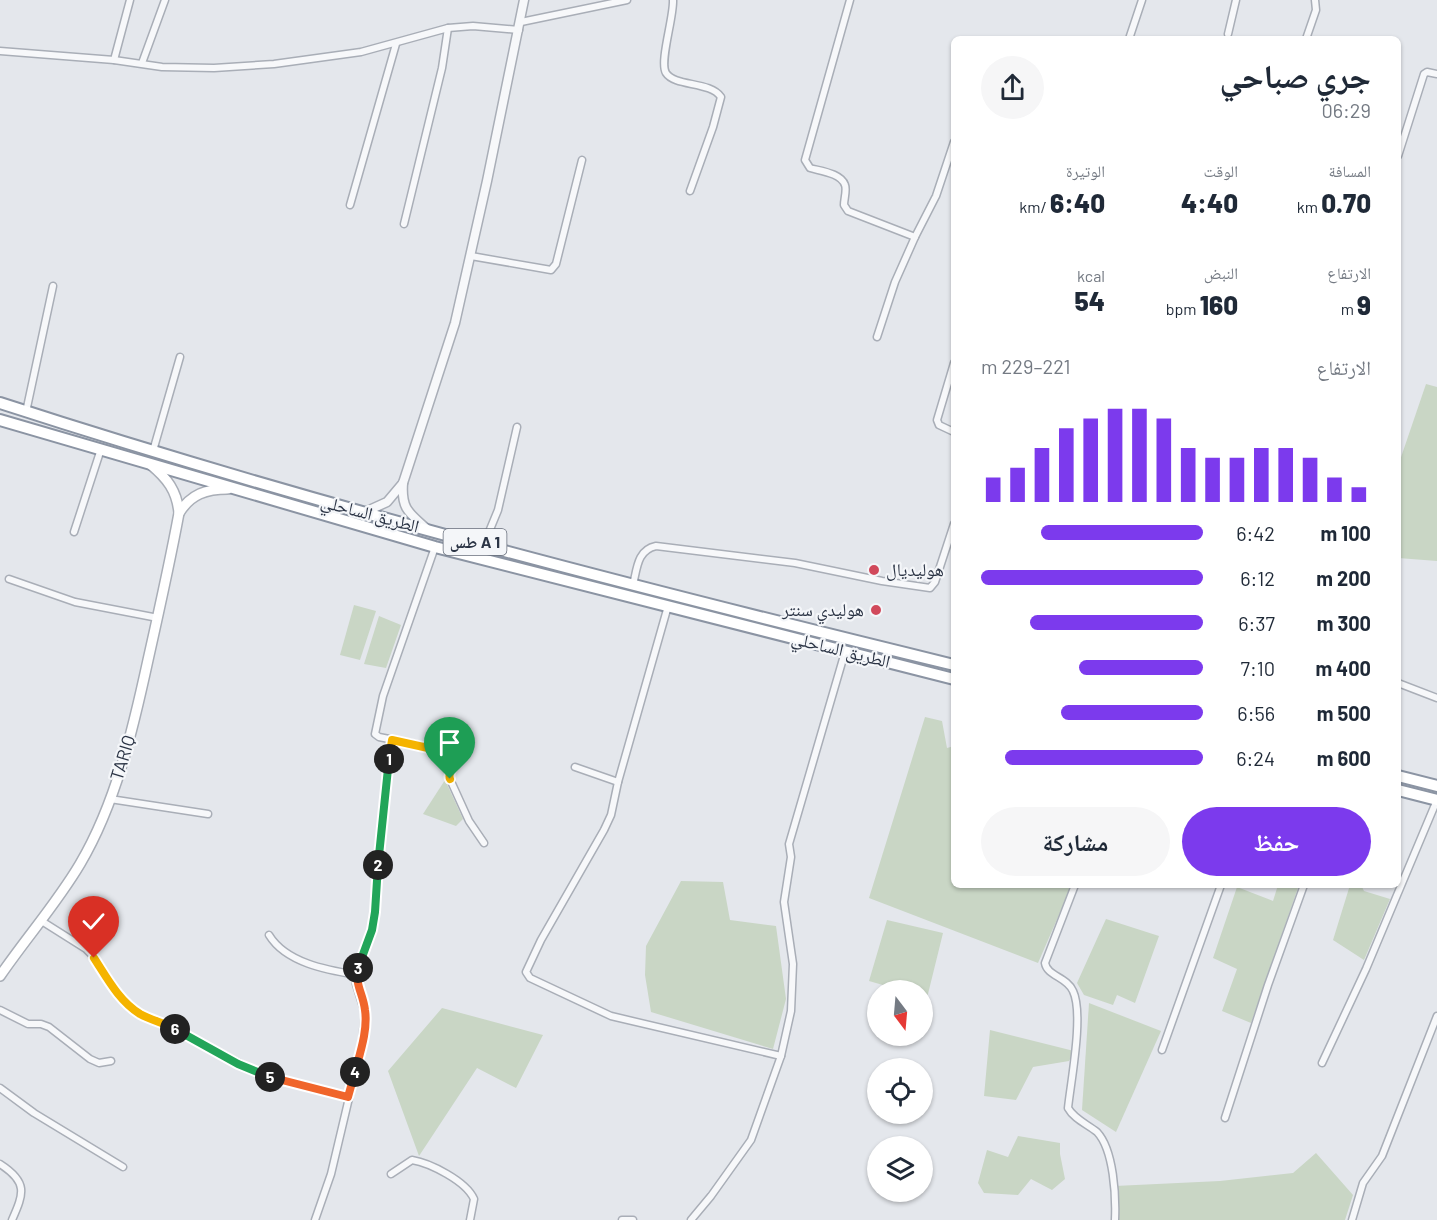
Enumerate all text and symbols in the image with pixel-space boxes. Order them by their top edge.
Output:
text: جري صباحي [1219,55,1371,95]
button: share [981,56,1044,119]
text: 06:29 [1321,98,1371,122]
text: الوتيرة [1066,161,1105,180]
text: الوقت [1204,161,1238,180]
text: المسافة [1329,161,1371,180]
text: 6:40 [1050,187,1105,218]
text: 4:40 [1181,187,1238,218]
text: 0.70 [1321,187,1371,218]
text: /km [1019,197,1050,216]
text: km [1297,197,1321,216]
text: النبض [1204,263,1238,282]
text: الارتفاع [1327,263,1371,282]
text: kcal [1077,266,1105,285]
text: 54 [1075,285,1105,316]
text: 160 [1200,289,1238,320]
text: 9 [1357,289,1371,320]
text: bpm [1166,299,1200,318]
text: m [1341,299,1357,318]
text: 221–229 m [981,354,1071,378]
text: الارتفاع [1316,355,1371,379]
street label: الطريق الساحلي [318,489,422,541]
text: 6:42 [1236,521,1275,545]
text: 100 m [1320,521,1371,545]
road number: طس A 1 [444,529,506,555]
place label: هوليديال [886,558,944,581]
marker: هوليديال [867,563,881,577]
text: 6:12 [1240,566,1275,590]
text: 200 m [1316,566,1371,590]
place label: هوليدي سنتر [781,598,864,625]
marker: هوليدي سنتر [869,603,883,617]
text: 6:37 [1238,611,1275,635]
text: 300 m [1317,611,1371,635]
street label: الطريق الساحلي [789,626,893,676]
text: 7:10 [1240,656,1275,680]
text: 400 m [1315,656,1371,680]
text: 6:56 [1237,701,1275,725]
text: 500 m [1317,701,1371,725]
pin [424,717,475,779]
icon: arrive [433,726,466,759]
street label: TARIQ [105,732,139,783]
pin: 1 [374,744,404,774]
text: 6:24 [1236,746,1275,770]
text: 600 m [1317,746,1371,770]
text: 1 [386,749,392,768]
button: مشاركة [981,807,1170,876]
button: حفظ [1182,807,1371,876]
pin: 2 [363,850,393,880]
text: 2 [374,855,382,874]
pin [68,896,119,958]
icon: check [77,905,110,938]
pin: 3 [343,953,373,983]
text: 3 [354,958,362,977]
north arrow [867,980,933,1046]
map controls [867,980,933,1202]
pin: 6 [160,1014,190,1044]
text: 6 [171,1019,179,1038]
pin: 4 [340,1057,370,1087]
button: locate [867,1058,933,1124]
pin: 5 [255,1062,285,1092]
text: 4 [350,1062,360,1081]
text: 5 [266,1067,274,1086]
button: layers [867,1136,933,1202]

